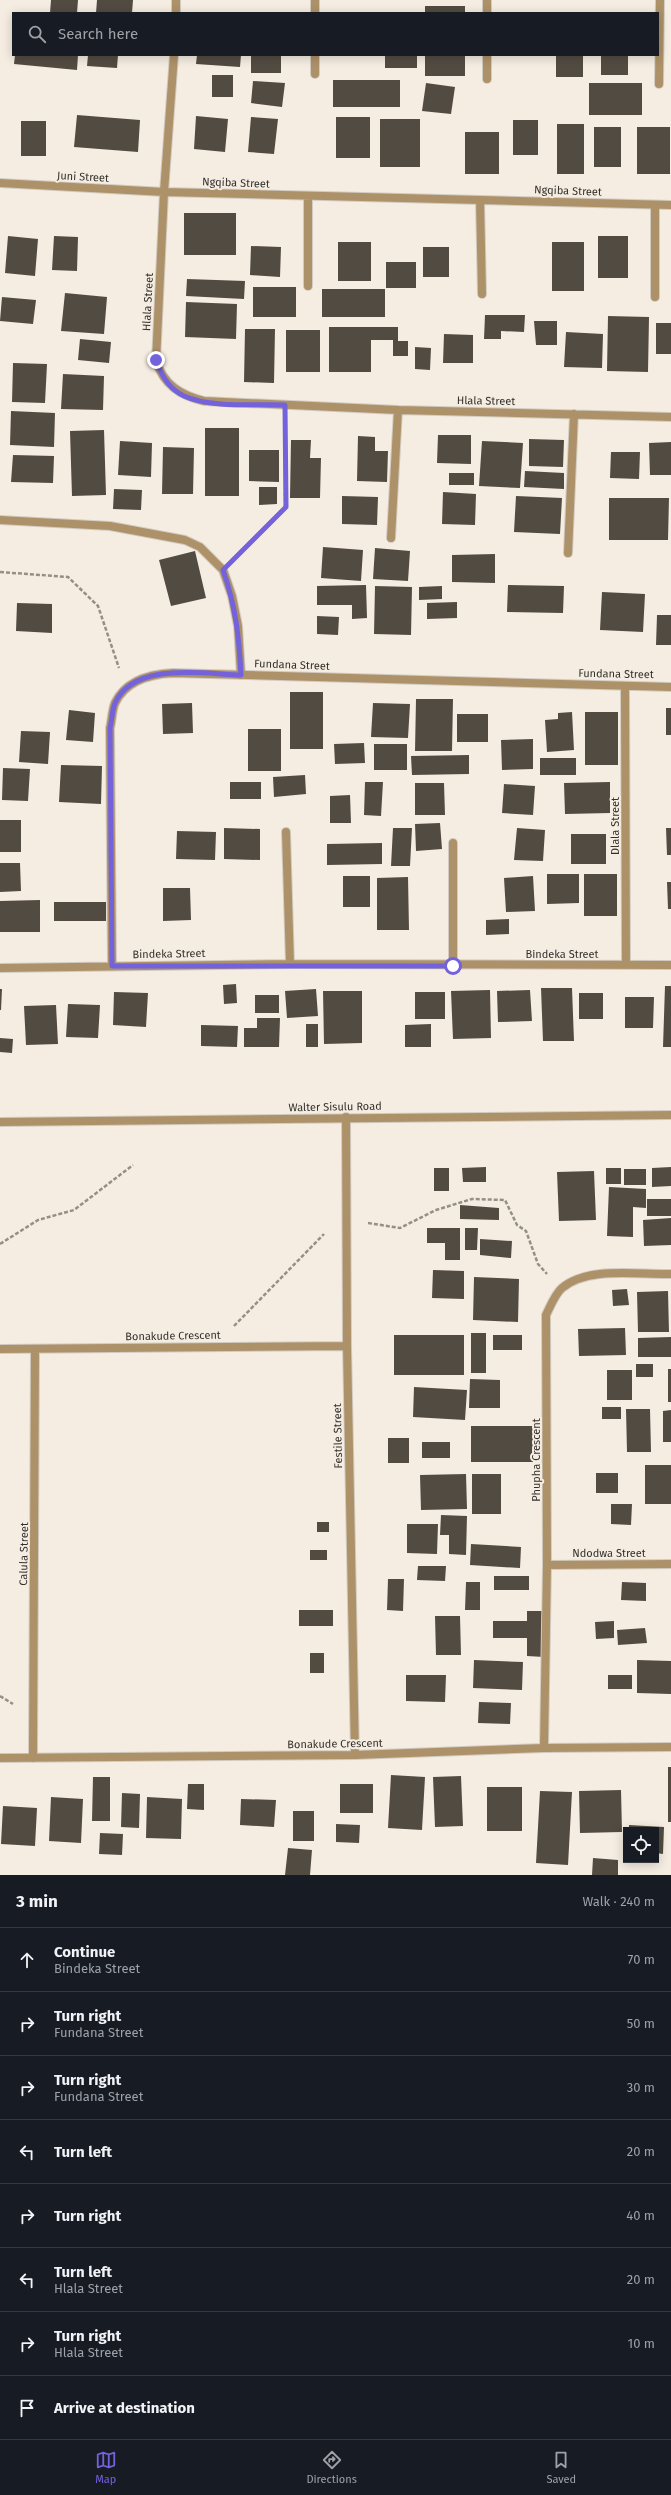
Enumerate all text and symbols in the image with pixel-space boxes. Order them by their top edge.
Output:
search box [12,12,659,56]
icon: search [26,23,48,45]
text: Search here [58,25,138,43]
street label: Juni Street [57,169,109,185]
street label: Ngqiba Street [202,175,270,191]
street label: Ngqiba Street [534,183,602,199]
street label: Hlala Street [140,272,156,332]
route end [147,351,165,369]
street label: Hlala Street [457,394,515,408]
street label: Fundana Street [254,657,330,673]
street label: Fundana Street [578,667,654,681]
street label: Dlala Street [609,797,622,855]
street label: Bindeka Street [132,947,206,961]
street label: Bindeka Street [525,948,599,961]
route start [444,957,462,975]
street label: Walter Sisulu Road [288,1100,382,1114]
street label: Bonakude Crescent [125,1329,221,1343]
street label: Festile Street [331,1403,345,1469]
street label: Phupha Crescent [530,1418,543,1502]
street label: Calula Street [17,1522,31,1586]
street label: Ndodwa Street [572,1547,646,1560]
street label: Bonakude Crescent [287,1737,383,1751]
map controls [623,1827,659,1863]
button: locate [623,1827,659,1863]
text: 3 min [16,1891,58,1912]
text: Walk · 240 m [582,1894,655,1909]
text: Continue [54,1943,115,1961]
icon: ahead [16,1949,38,1971]
text: 70 m [628,1952,655,1967]
text: Bindeka Street [54,1961,140,1976]
text: Turn right [54,2007,121,2025]
icon: right [16,2013,38,2035]
text: 50 m [627,2016,655,2031]
text: Fundana Street [54,2025,143,2040]
text: Turn right [54,2071,121,2089]
icon: right [16,2077,38,2099]
text: 30 m [627,2080,655,2095]
text: Fundana Street [54,2089,143,2104]
icon: left [16,2141,38,2163]
text: Turn left [54,2143,112,2161]
text: 20 m [627,2144,655,2159]
icon: right [16,2205,38,2227]
text: Turn right [54,2207,121,2225]
text: 40 m [626,2208,655,2223]
text: Turn left [54,2263,112,2281]
icon: left [16,2269,38,2291]
text: 20 m [627,2272,655,2287]
text: Hlala Street [54,2281,123,2296]
text: Turn right [54,2327,121,2345]
icon: right [16,2333,38,2355]
text: 10 m [628,2336,655,2351]
text: Hlala Street [54,2345,123,2360]
icon: arrive [16,2397,38,2419]
text: Arrive at destination [54,2399,195,2417]
tab: Map [95,2449,117,2486]
tab: Directions [306,2449,357,2486]
tab: Saved [546,2449,576,2486]

